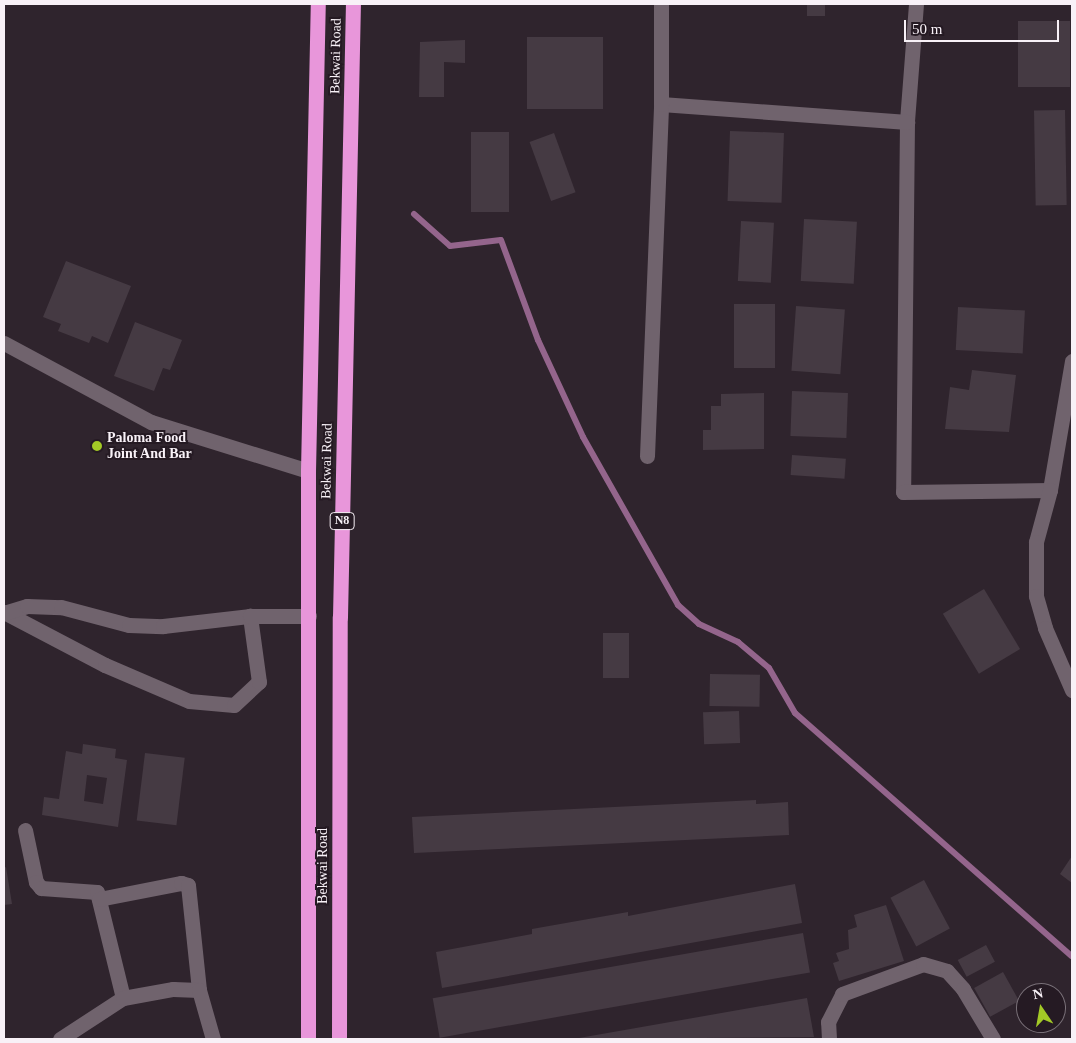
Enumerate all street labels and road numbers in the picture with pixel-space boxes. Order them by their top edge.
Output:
street label: Bekwai Road [327,18,345,94]
street label: Bekwai Road [318,423,336,499]
road number: N8 [330,512,354,530]
street label: Bekwai Road [315,828,331,904]

